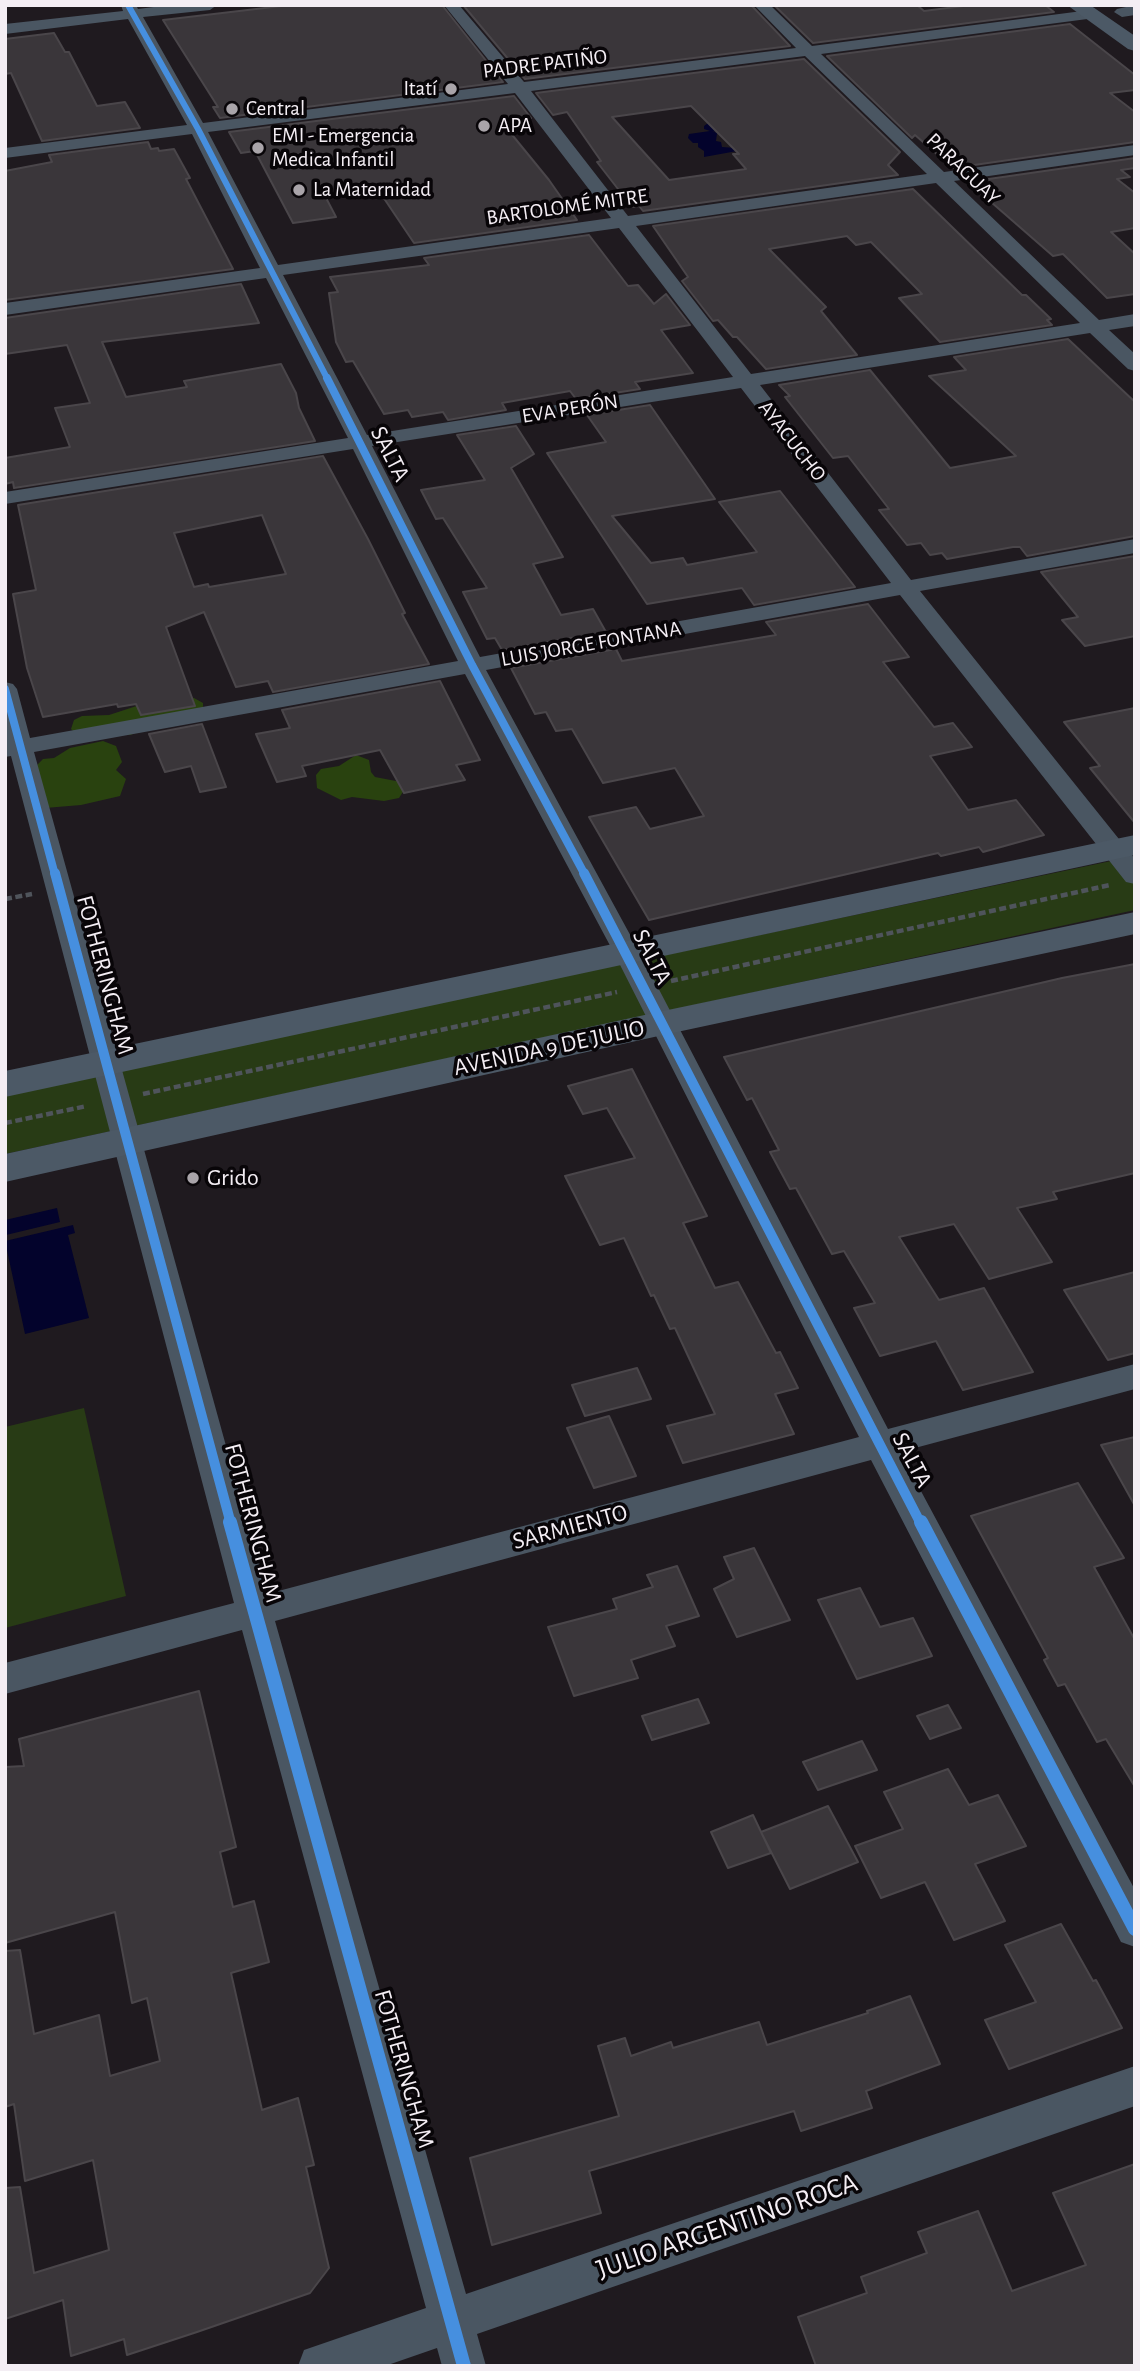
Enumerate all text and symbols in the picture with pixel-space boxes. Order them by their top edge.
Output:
street label: PADRE PATIÑO [481,44,609,84]
place label: Itatí [403,76,437,102]
marker: Itatí [443,81,459,97]
place label: Central [246,96,305,122]
marker: Central [224,101,240,117]
place label: APA [498,113,532,139]
marker: APA [476,118,492,134]
place label: EMI - Emergencia Medica Infantil [272,123,414,173]
street label: PARAGUAY [921,128,1005,210]
marker: EMI - Emergencia Medica Infantil [250,140,266,156]
place label: La Maternidad [313,177,431,203]
marker: La Maternidad [291,182,307,198]
street label: BARTOLOMÉ MITRE [485,183,649,231]
street label: EVA PERÓN [520,389,620,429]
street label: AYACUCHO [753,396,831,486]
street label: SALTA [364,421,416,487]
street label: LUIS JORGE FONTANA [499,616,683,672]
street label: FOTHERINGHAM [70,892,140,1058]
street label: SALTA [626,924,678,990]
street label: AVENIDA 9 DE JULIO [451,1014,647,1082]
place label: Grido [207,1164,259,1192]
marker: Grido [185,1170,201,1186]
street label: SALTA [886,1427,938,1493]
street label: FOTHERINGHAM [218,1440,288,1606]
street label: SARMIENTO [509,1498,631,1556]
street label: FOTHERINGHAM [368,1986,440,2152]
street label: JULIO ARGENTINO ROCA [592,2166,862,2286]

